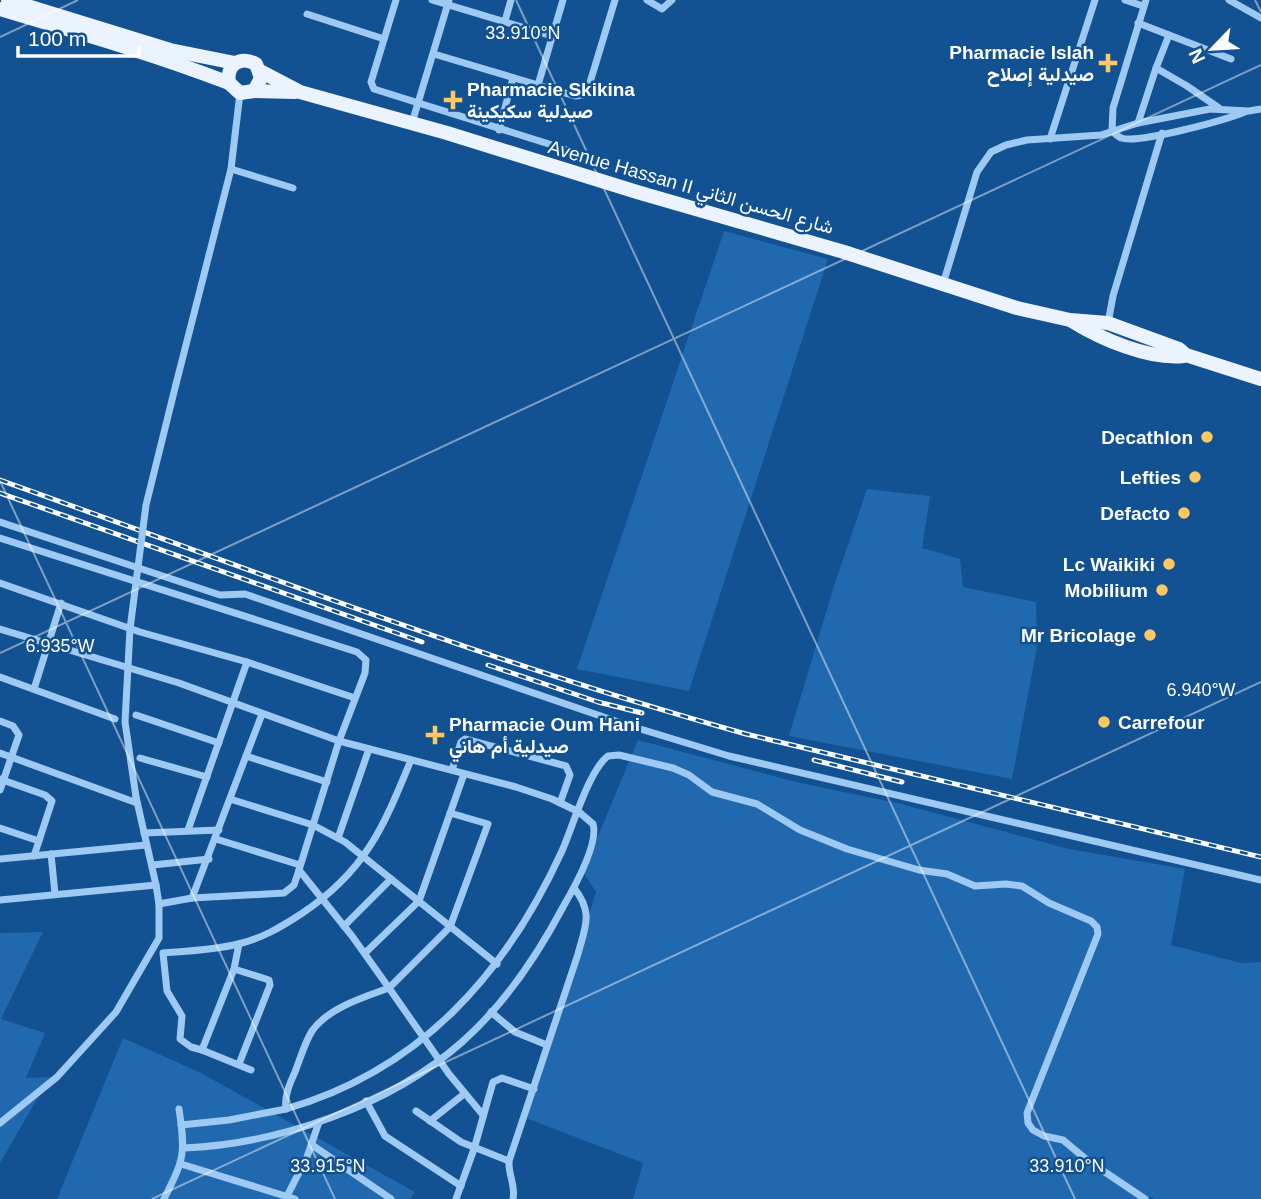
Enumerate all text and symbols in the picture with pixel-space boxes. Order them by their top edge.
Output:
scale bar [18,14,138,58]
north arrow [1177,14,1247,84]
text: 33.910°N [485,23,561,43]
text: 100 m [28,27,86,50]
place label: Pharmacie Islah صيدلية إصلاح [949,42,1094,87]
text: N [1185,45,1209,67]
marker: Pharmacie Islah صيدلية إصلاح [1100,55,1116,71]
place label: Pharmacie Skikina صيدلية سكيكينة [467,79,635,123]
marker: Pharmacie Skikina صيدلية سكيكينة [445,92,461,108]
street label: Avenue Hassan II شارع الحسن الثاني [544,136,836,243]
place label: Decathlon [1101,427,1193,448]
marker: Decathlon [1199,429,1215,445]
place label: Lefties [1120,467,1181,488]
marker: Lefties [1187,469,1203,485]
place label: Defacto [1100,503,1170,524]
marker: Defacto [1176,505,1192,521]
place label: Lc Waikiki [1063,554,1155,575]
marker: Lc Waikiki [1161,556,1177,572]
place label: Mobilium [1065,580,1148,601]
marker: Mobilium [1154,582,1170,598]
place label: Mr Bricolage [1021,625,1136,646]
marker: Mr Bricolage [1142,627,1158,643]
text: 6.935°W [25,636,95,656]
text: 6.940°W [1166,680,1236,700]
place label: Carrefour [1118,712,1205,733]
place label: Pharmacie Oum Hani صيدلية أم هاني [449,714,640,763]
marker: Carrefour [1096,714,1112,730]
marker: Pharmacie Oum Hani صيدلية أم هاني [427,727,443,743]
text: 33.915°N [290,1156,366,1176]
text: 33.910°N [1029,1156,1105,1176]

